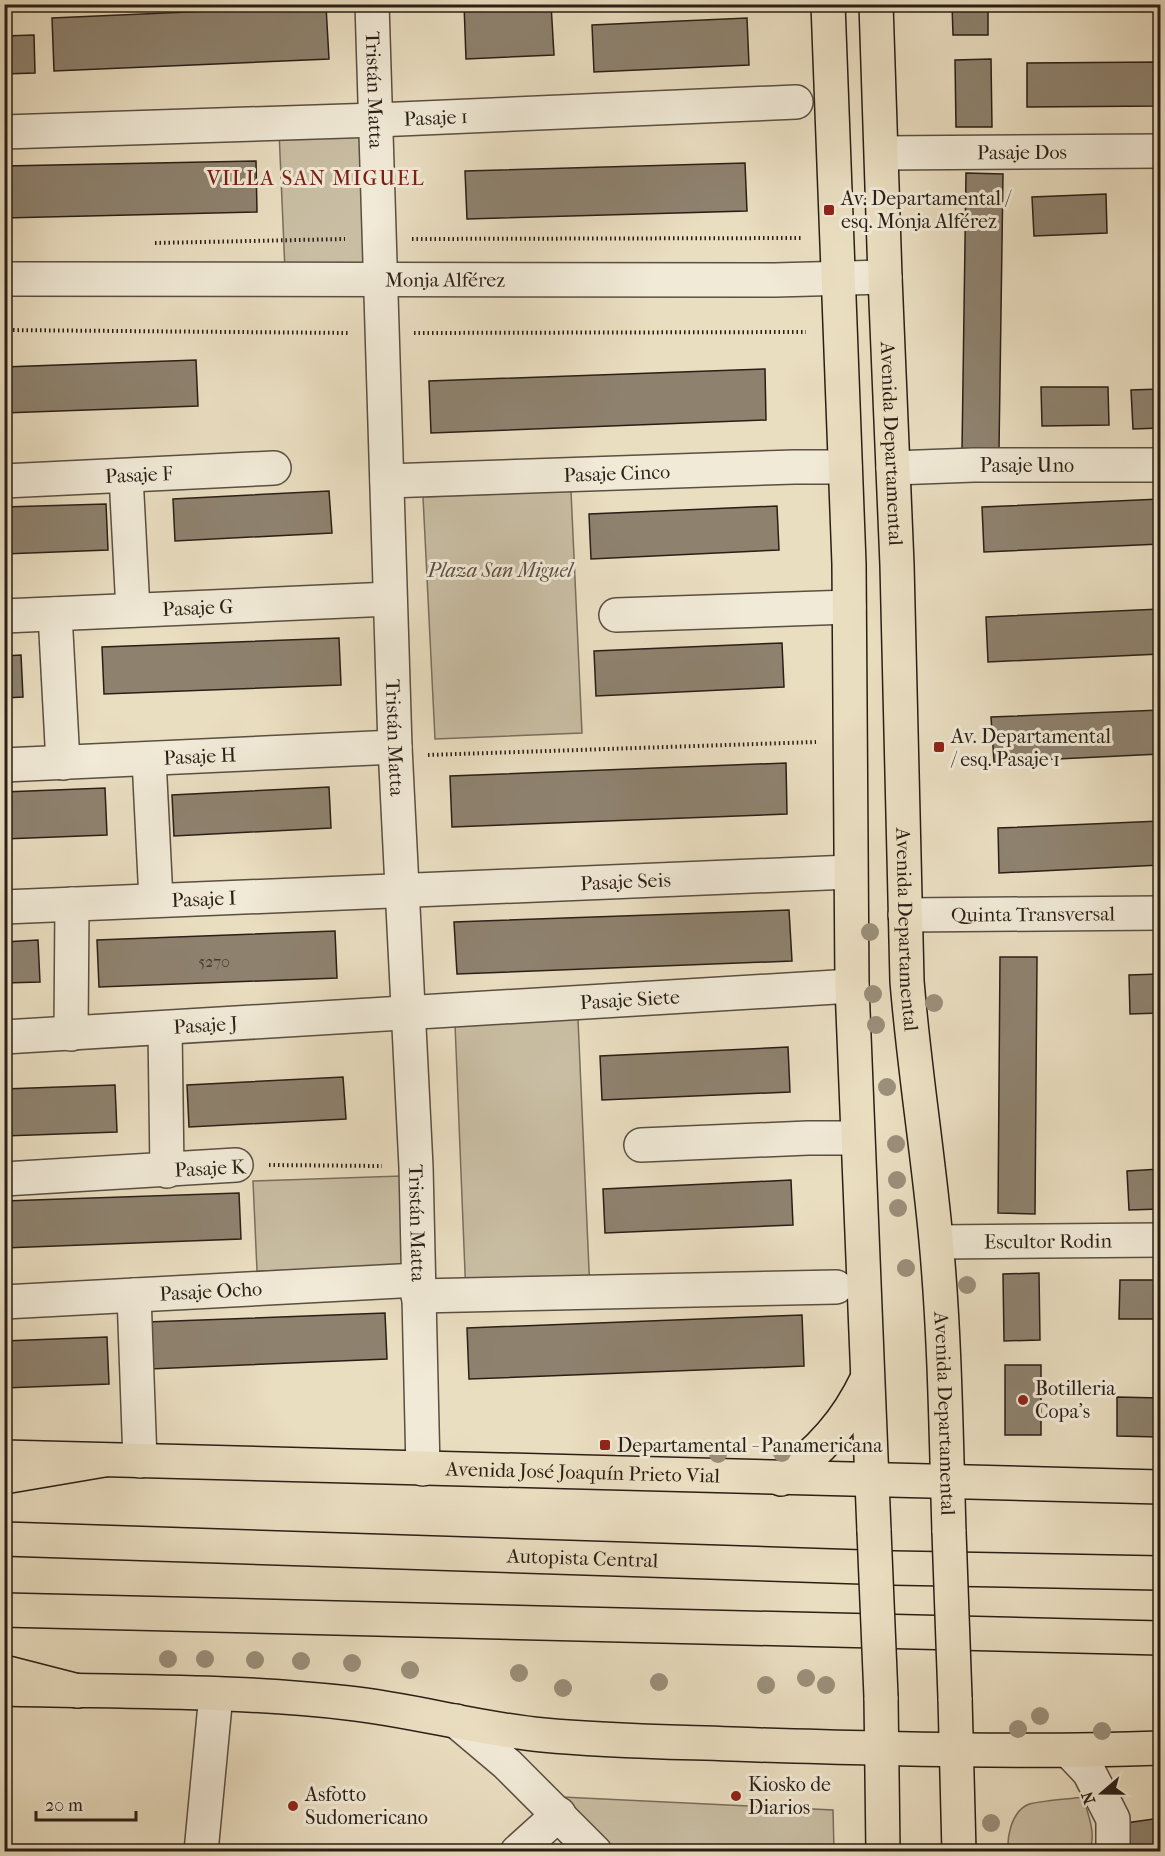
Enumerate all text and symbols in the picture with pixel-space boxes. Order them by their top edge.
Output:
street label: Tristán Matta [361,31,387,150]
street label: Pasaje 1 [403,105,468,131]
street label: Pasaje Dos [977,141,1067,164]
district label: VILLA SAN MIGUEL [206,166,425,190]
place label: Av. Departamental / esq. Monja Alférez [840,187,1012,233]
marker: Av. Departamental / esq. Monja Alférez [822,203,836,217]
street label: Monja Alférez [385,268,505,292]
street label: Avenida Departamental [876,340,907,547]
street label: Pasaje Uno [980,454,1074,477]
street label: Pasaje Cinco [563,460,671,487]
street label: Pasaje F [104,462,174,488]
park label: Plaza San Miguel [427,559,575,582]
street label: Pasaje G [162,595,234,621]
street label: Tristán Matta [381,679,408,798]
place label: Av. Departamental / esq. Pasaje 1 [950,725,1111,771]
marker: Av. Departamental / esq. Pasaje 1 [932,740,946,754]
street label: Pasaje H [163,743,237,770]
street label: Avenida Departamental [891,826,923,1033]
street label: Pasaje Seis [580,868,671,895]
street label: Pasaje I [171,886,237,912]
street label: Quinta Transversal [951,902,1116,927]
house number: 5270 [198,952,230,971]
street label: Pasaje Siete [579,985,681,1014]
street label: Pasaje J [173,1012,239,1039]
street label: Pasaje K [174,1155,248,1182]
street label: Tristán Matta [404,1164,430,1283]
street label: Escultor Rodin [984,1229,1112,1254]
street label: Pasaje Ocho [159,1277,263,1306]
street label: Avenida Departamental [929,1310,960,1516]
place label: Botilleria Copa's [1035,1377,1116,1423]
marker: Botilleria Copa's [1016,1393,1030,1407]
place label: Departamental - Panamericana [617,1434,883,1457]
marker: Departamental - Panamericana [598,1438,612,1452]
street label: Avenida José Joaquín Prieto Vial [444,1457,721,1488]
street label: Autopista Central [506,1544,659,1572]
north arrow [1072,1763,1132,1823]
place label: Kiosko de Diarios [748,1773,831,1819]
place label: Asfotto Sudomericano [304,1783,428,1829]
scale bar [36,1784,136,1822]
text: N [1077,1788,1099,1807]
marker: Kiosko de Diarios [729,1789,743,1803]
text: 20 m [45,1795,83,1816]
marker: Asfotto Sudomericano [286,1799,300,1813]

